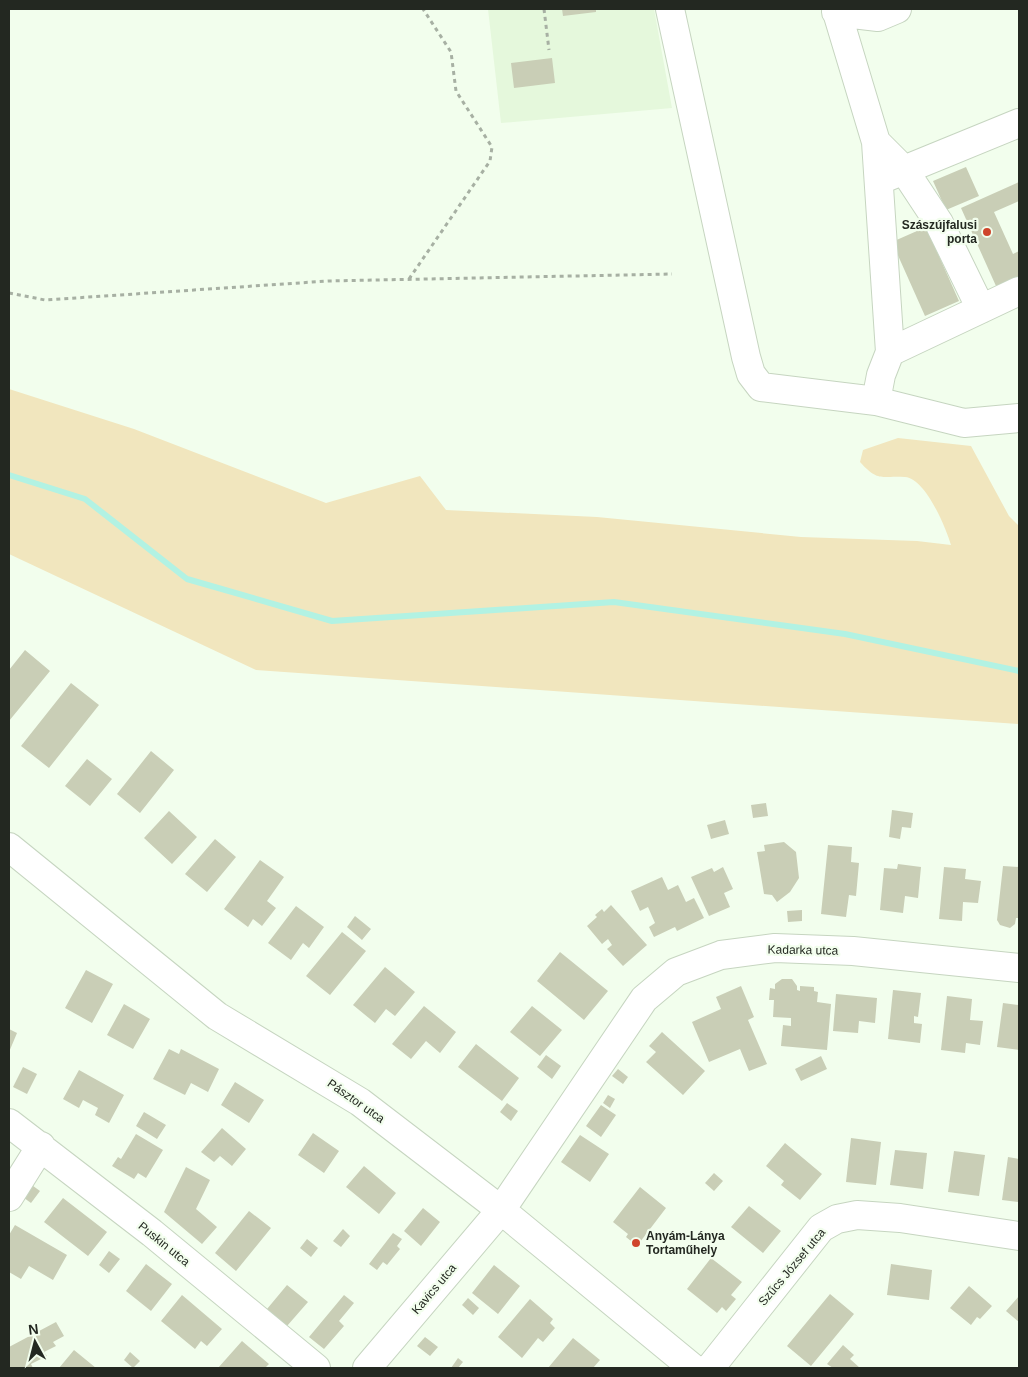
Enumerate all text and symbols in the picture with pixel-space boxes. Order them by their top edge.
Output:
place label: Szászújfalusi porta [902,218,977,246]
marker: Szászújfalusi porta [981,226,993,238]
street label: Kadarka utca [768,942,839,958]
street label: Pásztor utca [325,1076,388,1126]
street label: Puskin utca [135,1219,193,1269]
street label: Szűcs József utca [756,1225,829,1309]
place label: Anyám-Lánya Tortaműhely [646,1229,725,1257]
marker: Anyám-Lánya Tortaműhely [630,1237,642,1249]
street label: Kavics utca [409,1261,459,1317]
north arrow [10,1317,60,1367]
text: N [27,1321,39,1338]

